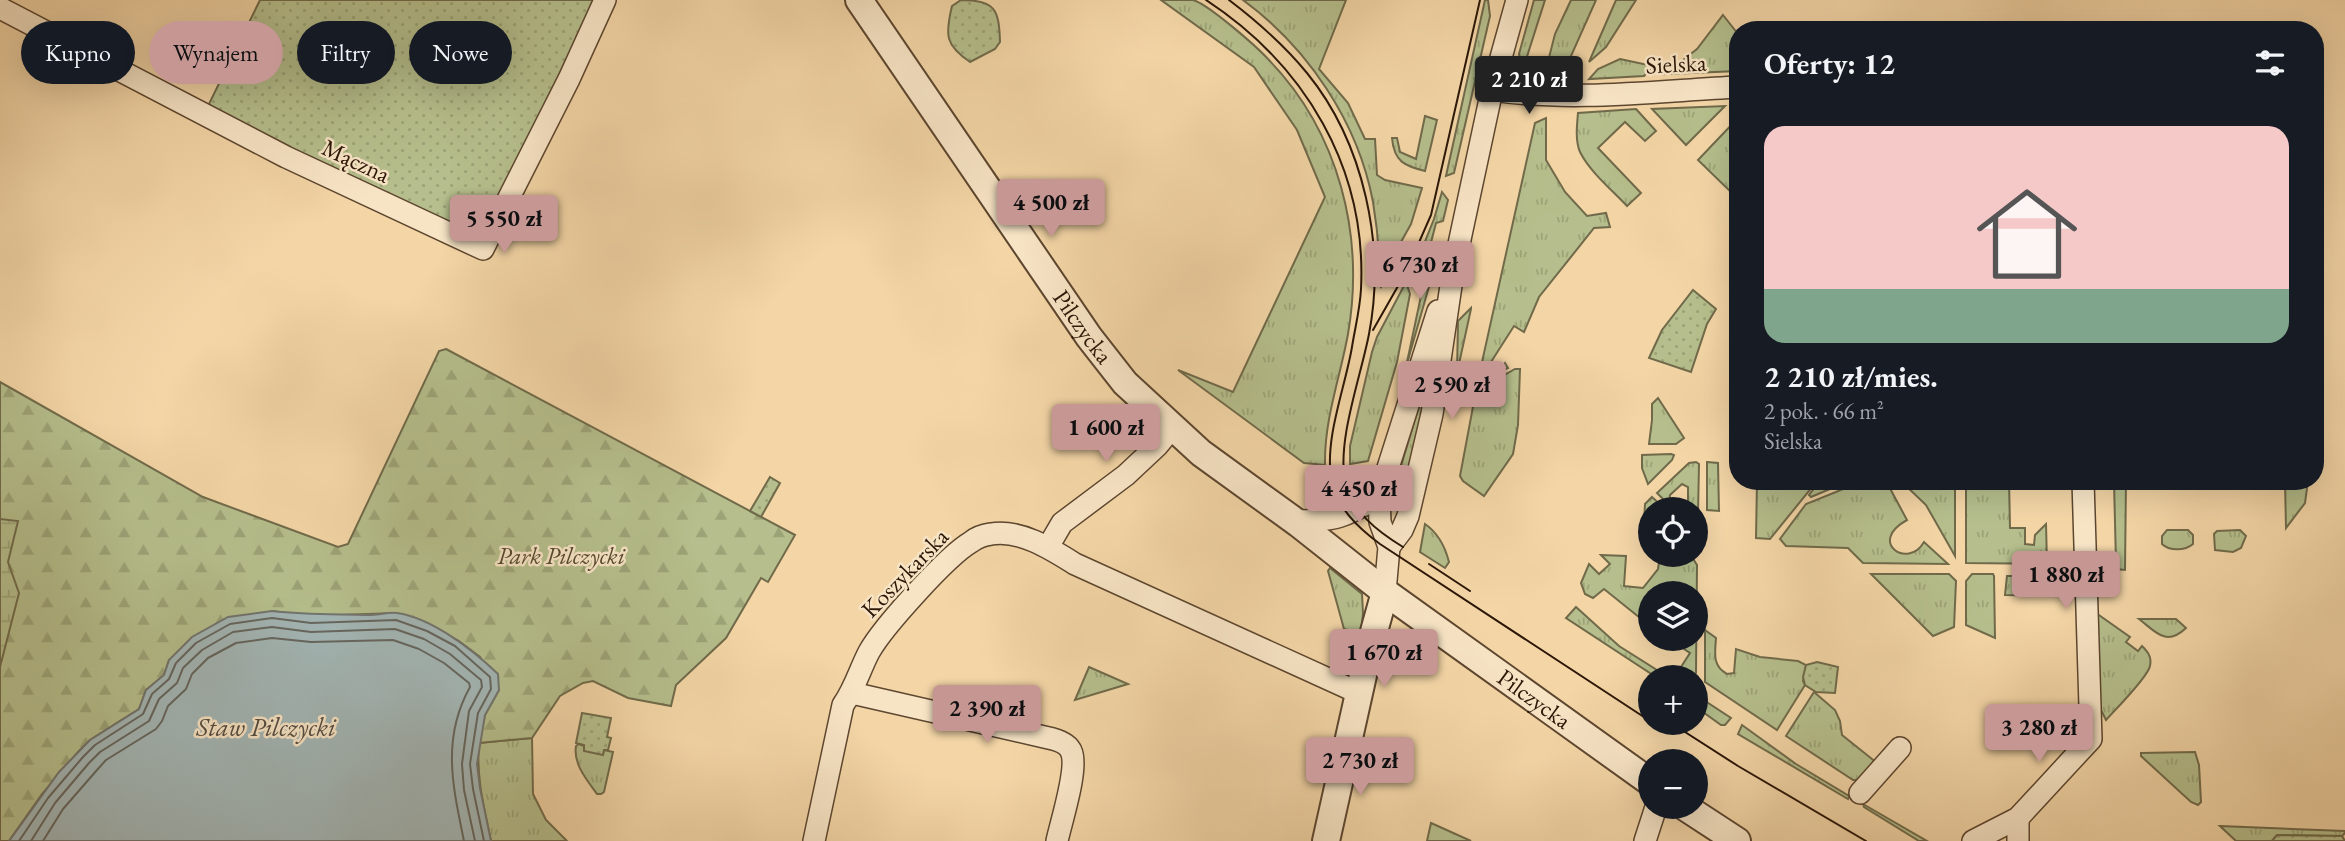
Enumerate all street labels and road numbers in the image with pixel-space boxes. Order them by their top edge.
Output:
street label: Sielska [1645,46,1708,81]
street label: Mączna [317,131,395,190]
street label: Pilczycka [1046,284,1120,370]
street label: Koszykarska [854,521,955,624]
street label: Pilczycka [1491,662,1578,736]

